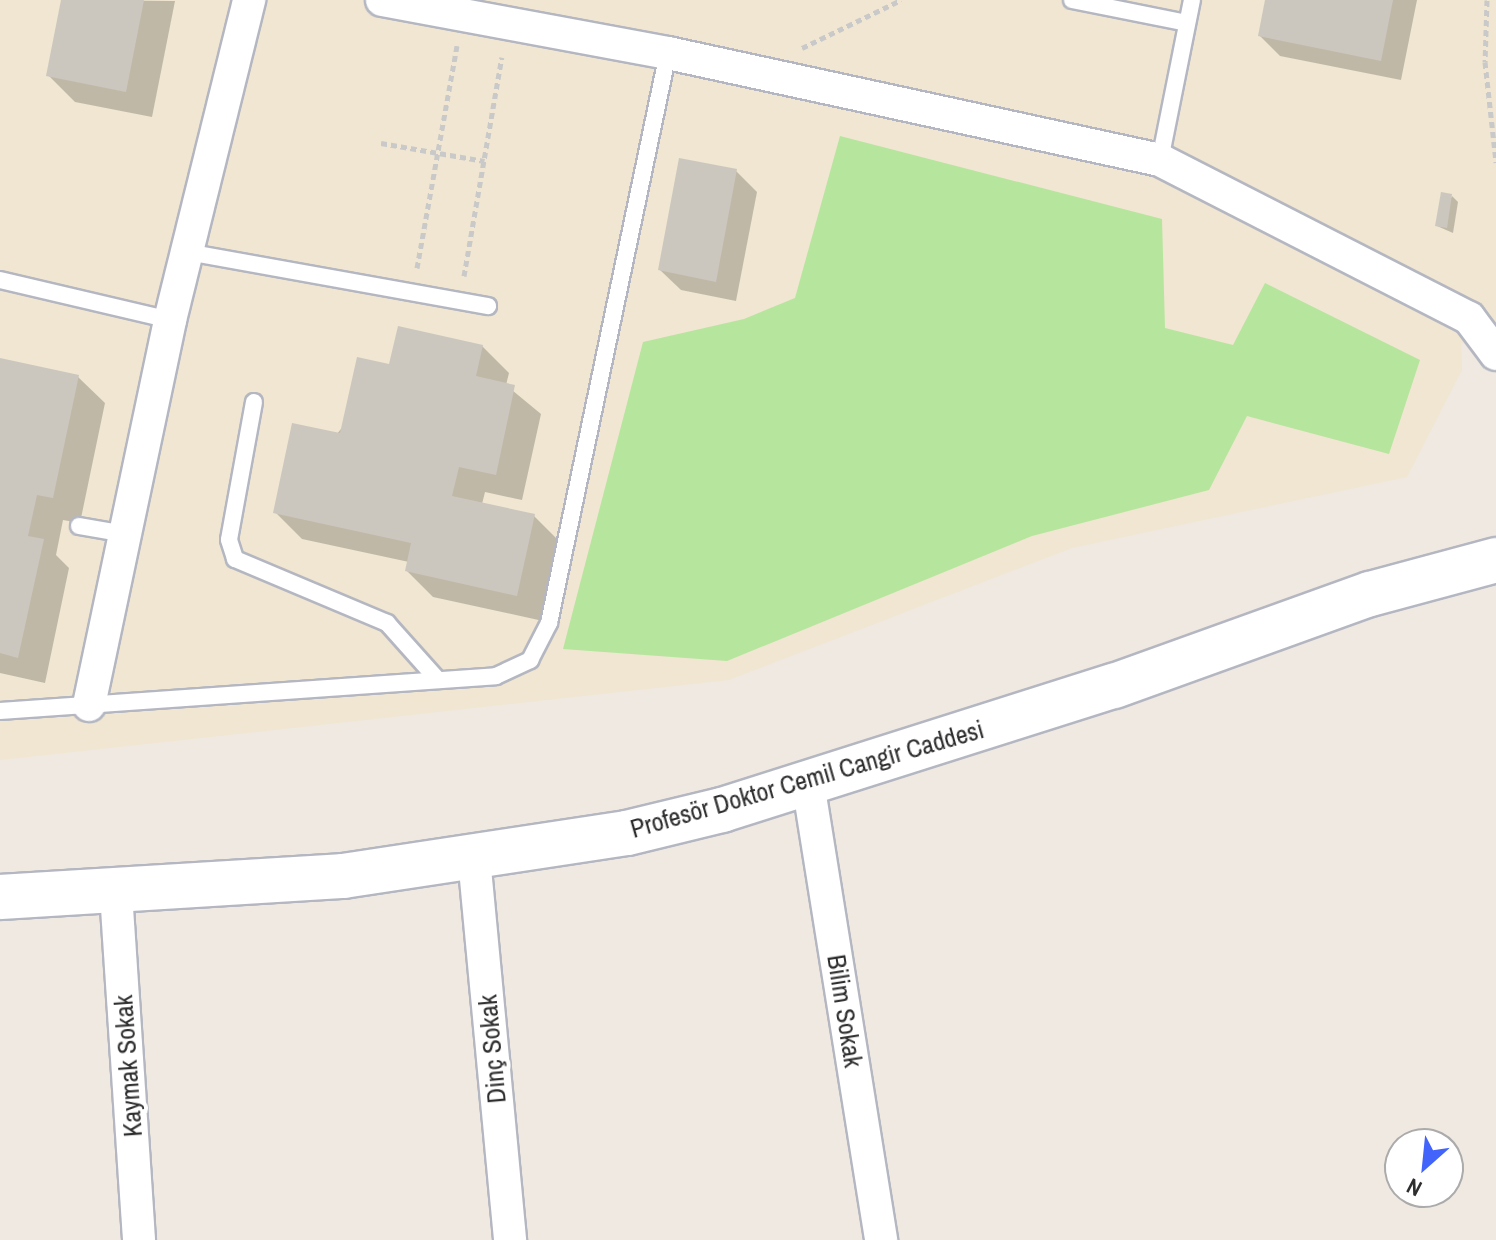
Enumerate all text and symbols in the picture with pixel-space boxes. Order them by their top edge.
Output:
street label: Profesör Doktor Cemil Cangir Caddesi [627,714,987,844]
street label: Bilim Sokak [821,952,869,1070]
street label: Dinç Sokak [472,993,512,1105]
street label: Kaymak Sokak [107,994,149,1138]
north arrow [1384,1128,1464,1208]
text: N [1401,1171,1427,1204]

